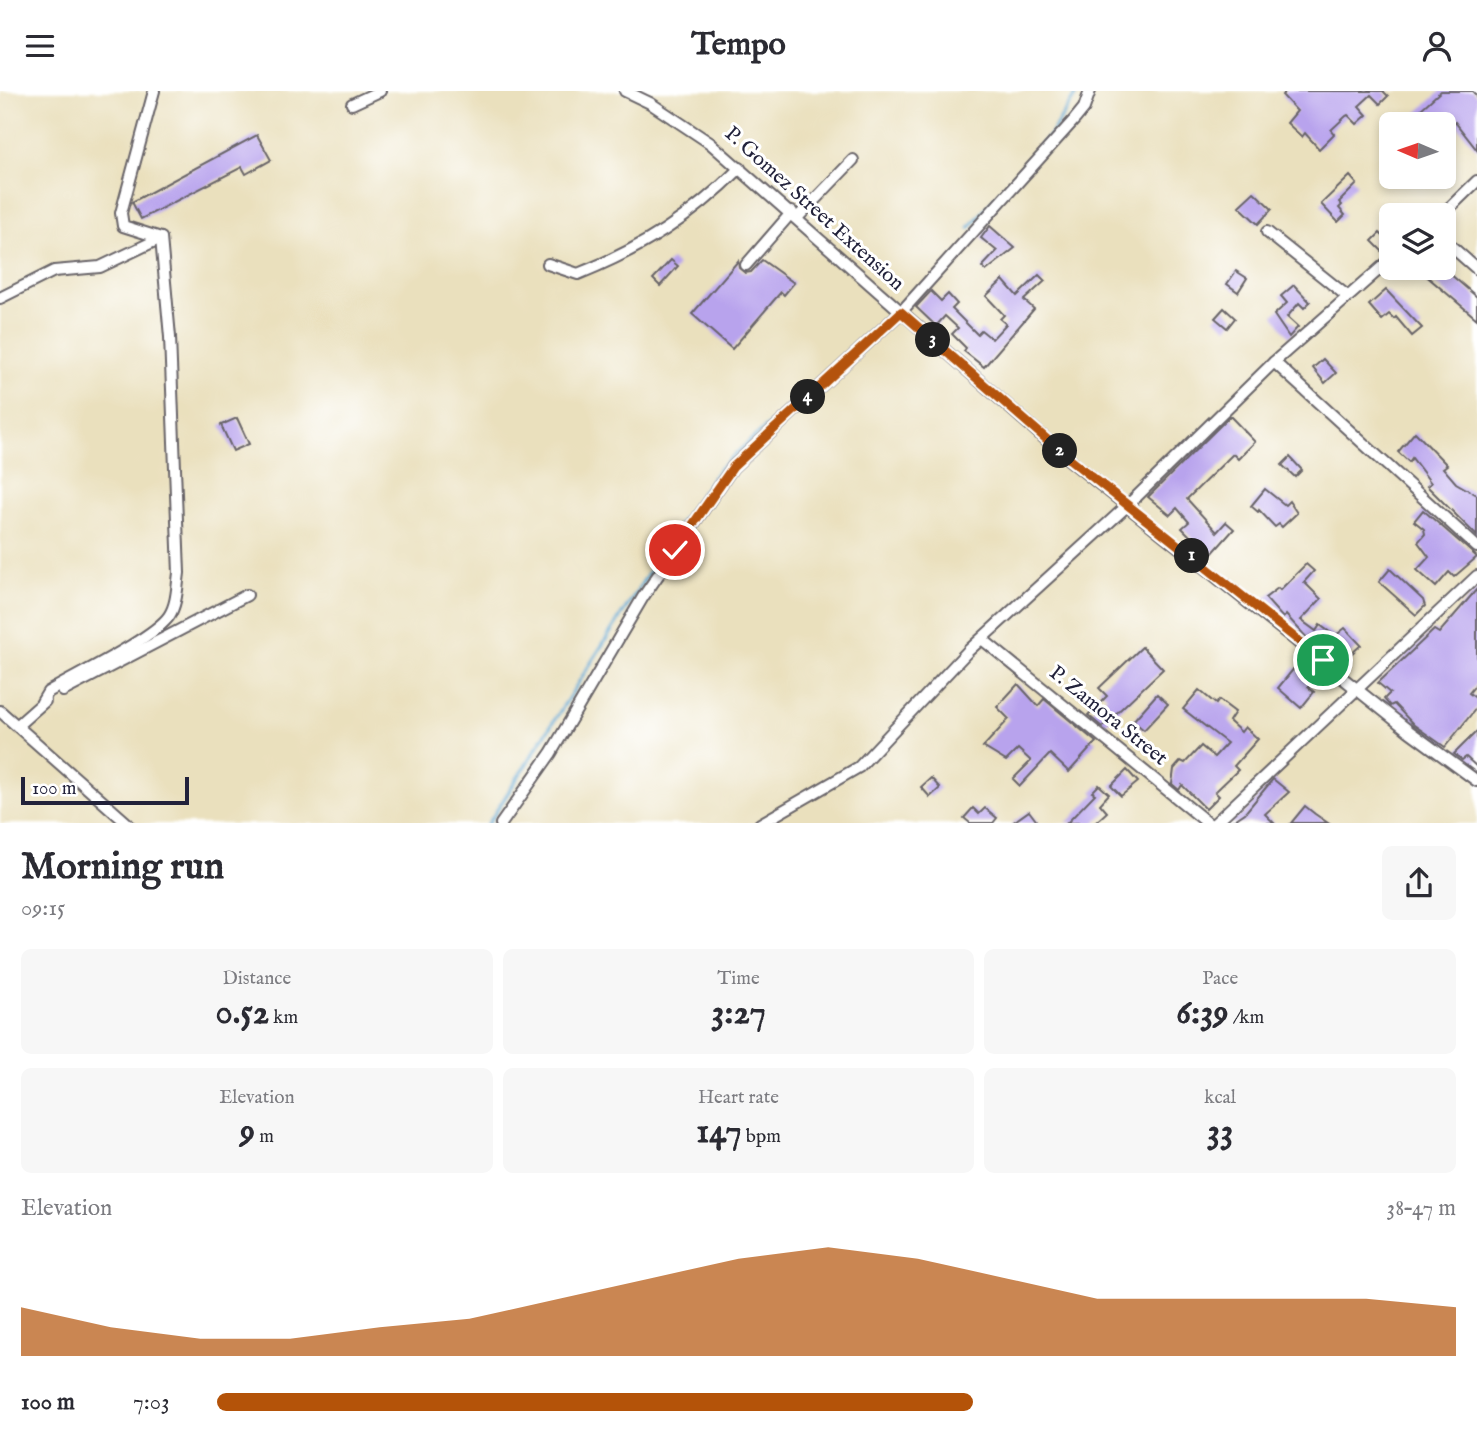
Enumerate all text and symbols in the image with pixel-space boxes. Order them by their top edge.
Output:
text: Tempo [691,25,786,66]
icon: menu [21,27,59,65]
icon: person [1418,27,1456,65]
north arrow [1379,112,1456,189]
map controls [1379,112,1456,280]
street label: P. Gomez Street Extension [718,121,910,297]
button: layers [1379,203,1456,280]
pin: 3 [916,323,950,357]
text: 3 [929,327,936,351]
pin: 4 [790,379,826,415]
text: 4 [803,384,812,408]
pin: 2 [1042,433,1078,469]
text: 2 [1055,438,1064,462]
pin [645,520,705,580]
icon: check [656,531,694,569]
pin: 1 [1174,539,1210,573]
text: 1 [1188,543,1195,567]
pin [1293,630,1353,690]
icon: arrive [1304,641,1342,679]
street label: P. Zamora Street [1043,660,1173,772]
scale bar [21,775,189,806]
text: 100 m [32,777,76,801]
text: Morning run [21,844,224,892]
button: share [1382,846,1456,920]
text: 09:15 [21,894,65,923]
text: Distance [222,967,291,991]
text: Time [717,967,760,991]
text: Pace [1202,967,1238,991]
text: 0.52 [215,991,269,1036]
text: 3:27 [711,991,766,1036]
text: 6:39 [1176,991,1229,1036]
text: km [269,1006,298,1030]
text: /km [1229,1006,1264,1030]
text: Elevation [219,1086,295,1110]
text: Heart rate [698,1086,779,1110]
text: kcal [1204,1086,1236,1110]
text: 9 [240,1110,255,1155]
text: 147 [696,1110,742,1155]
text: 33 [1207,1110,1233,1155]
text: m [255,1125,274,1149]
text: bpm [742,1125,781,1149]
text: Elevation [21,1194,112,1223]
text: 38–47 m [1387,1194,1456,1223]
text: 100 m [21,1388,75,1417]
text: 7:03 [133,1388,170,1417]

